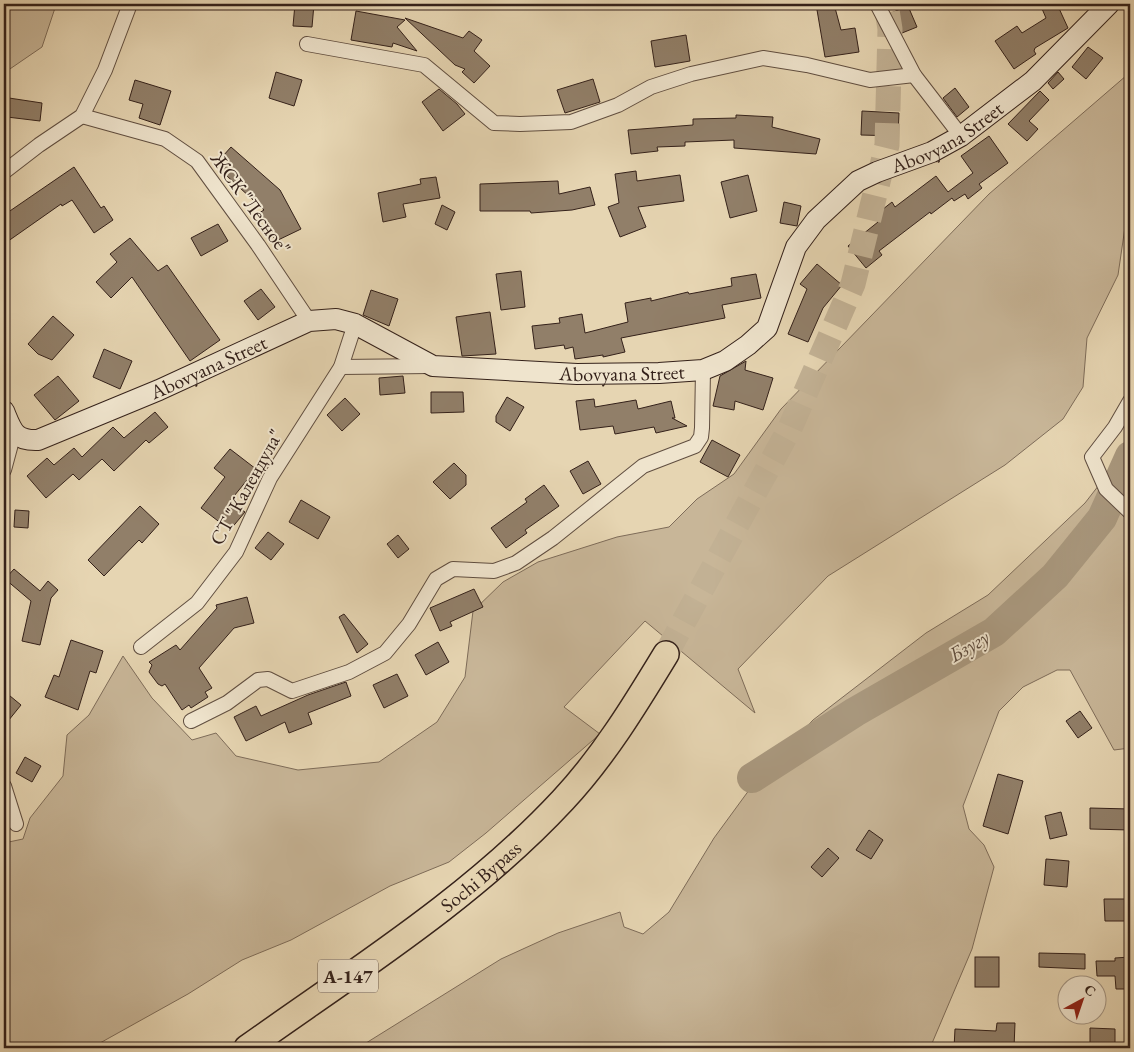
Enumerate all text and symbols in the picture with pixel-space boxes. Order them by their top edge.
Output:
street label: Abovyana Street [886,95,1009,179]
street label: ЖСК "Лесное" [204,146,297,260]
street label: Abovyana Street [146,329,272,406]
street label: Abovyana Street [557,358,686,387]
street label: СТ "Календула" [203,424,289,550]
water label: Бзугу [943,623,994,668]
street label: Sochi Bypass [435,835,527,918]
road number: А-147 [318,959,378,992]
north arrow [1056,974,1106,1024]
text: С [1081,980,1100,1000]

